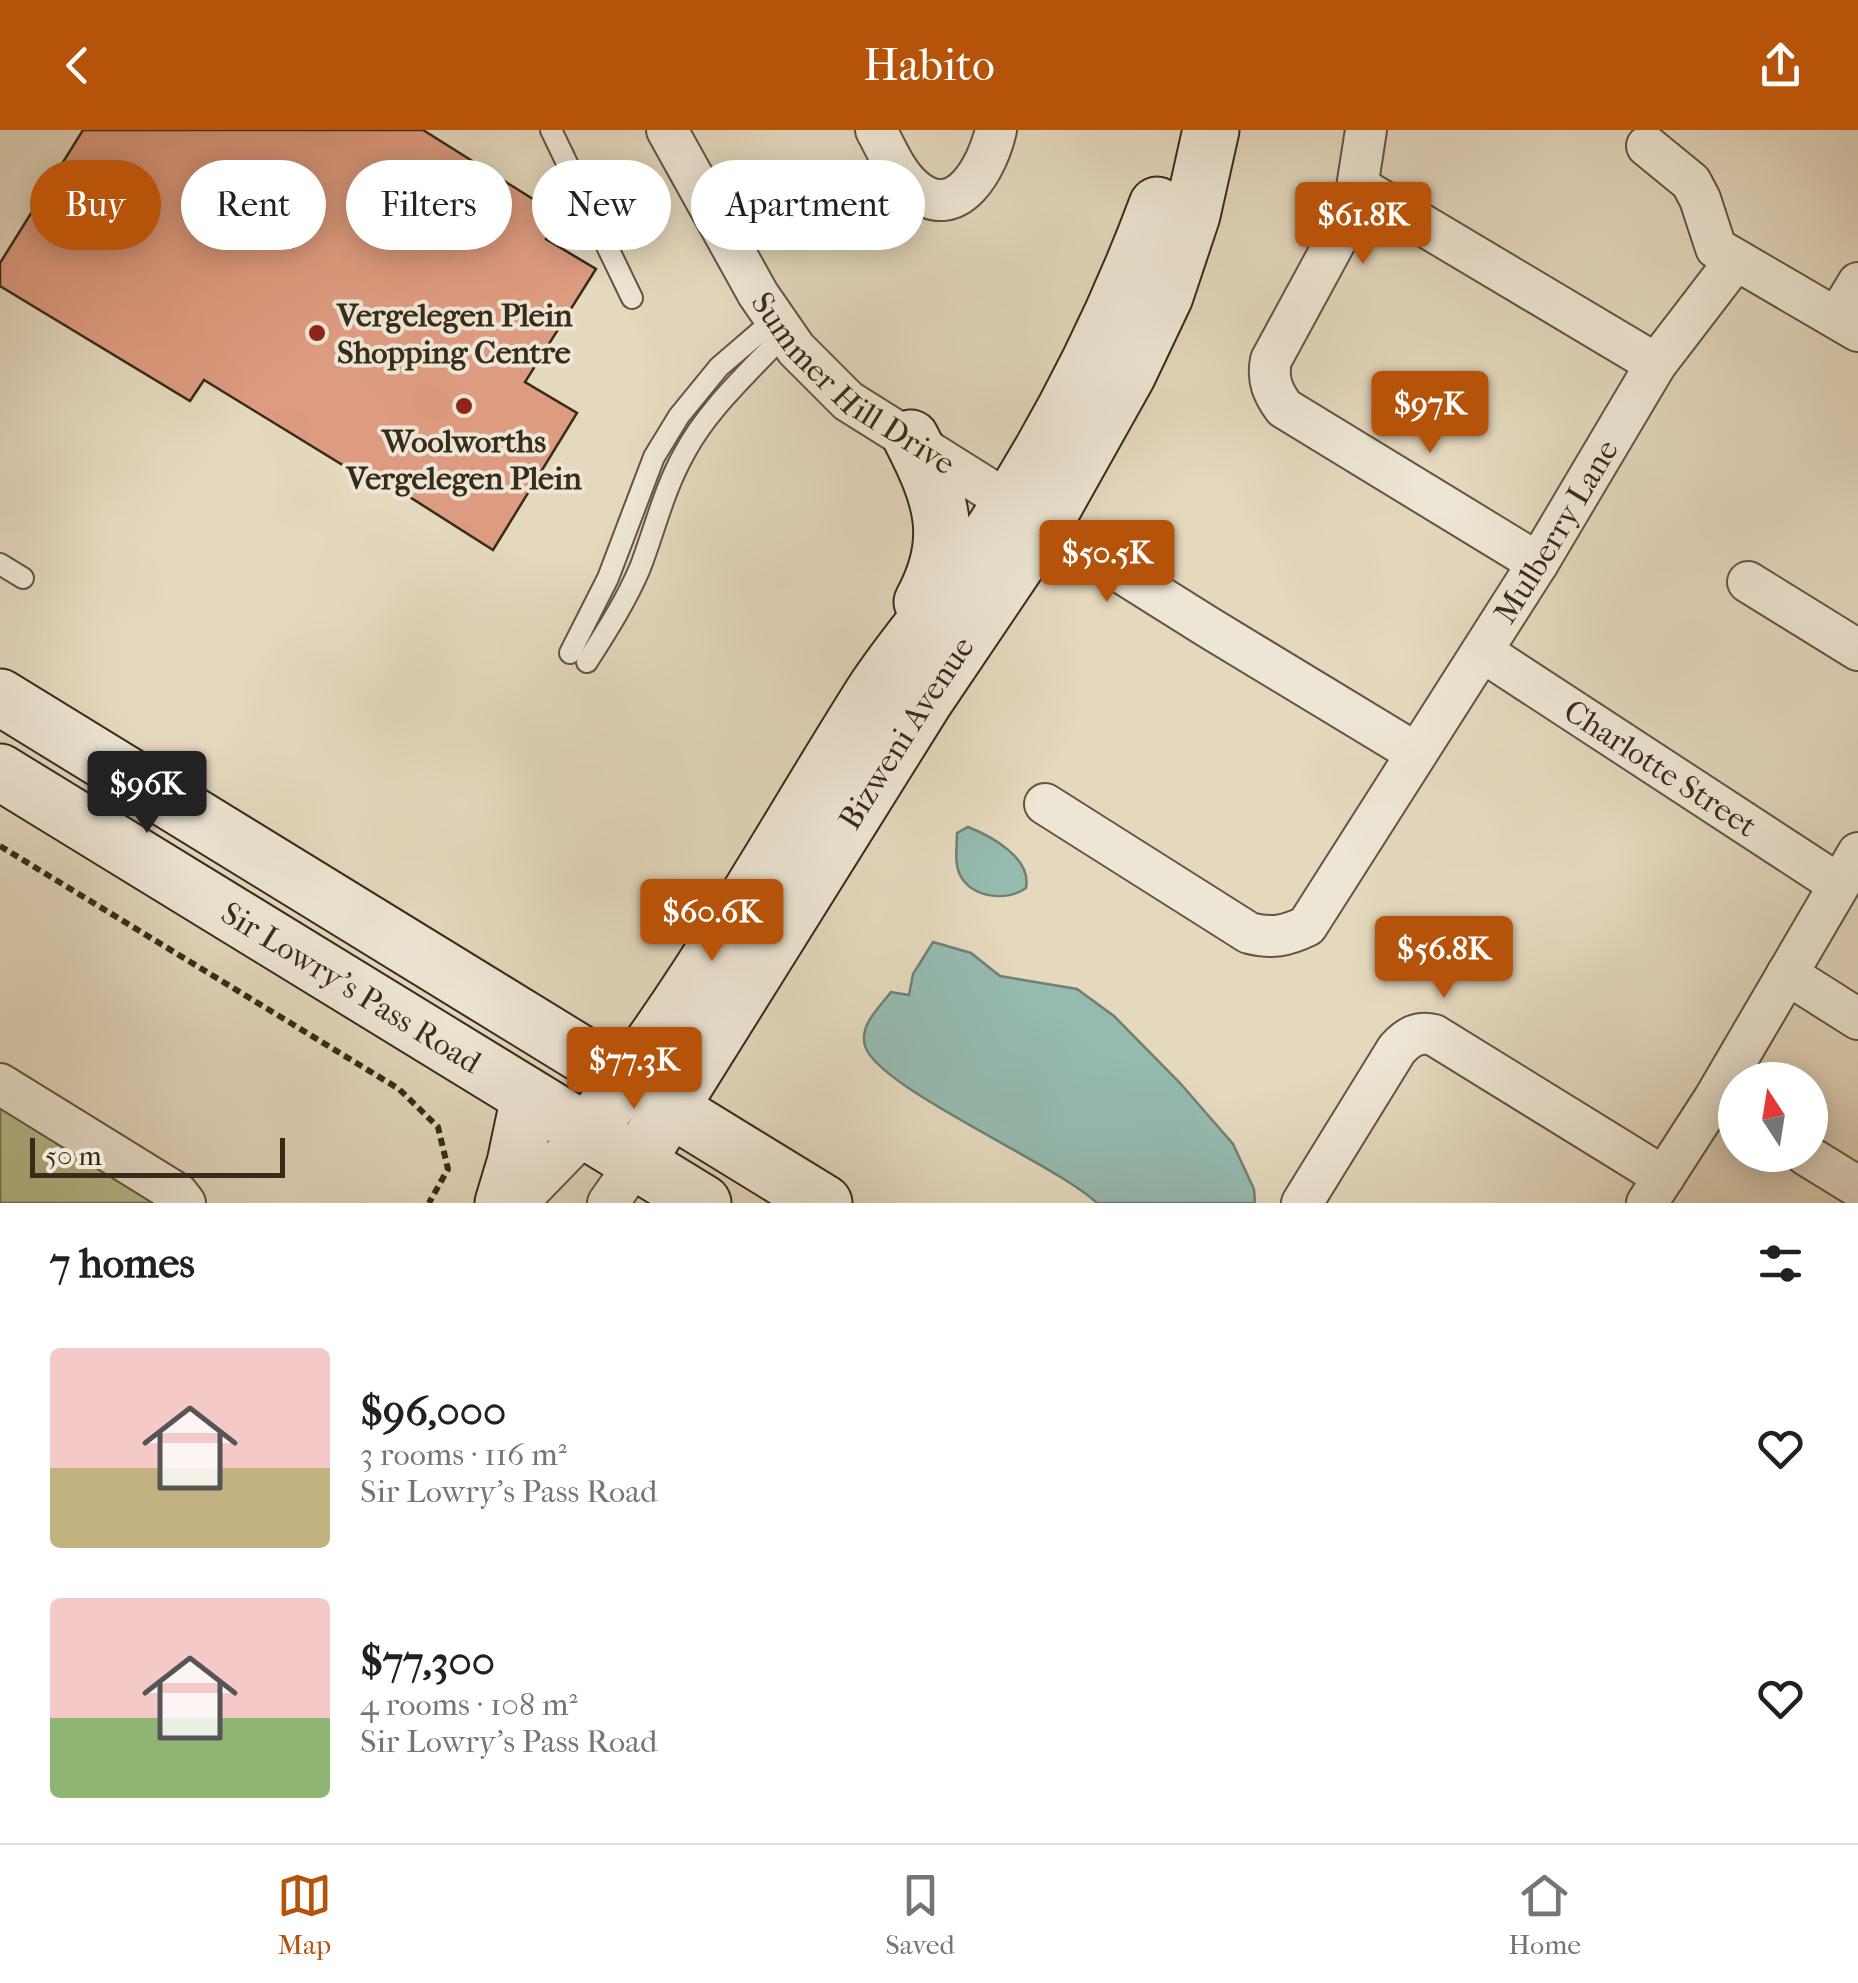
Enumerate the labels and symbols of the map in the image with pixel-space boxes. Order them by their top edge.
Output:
pin: $61.8K [1282,182,1444,267]
street label: Summer Hill Drive [743,285,962,482]
place label: Vergelegen Plein Shopping Centre [336,297,573,371]
marker: Vergelegen Plein Shopping Centre [306,322,328,344]
pin: $97K [1371,371,1489,456]
marker: Woolworths Vergelegen Plein [453,395,475,417]
place label: Woolworths Vergelegen Plein [345,423,582,497]
street label: Mulberry Lane [1487,433,1626,630]
pin: $50.5K [1026,520,1188,605]
street label: Bizweni Avenue [831,629,982,836]
street label: Charlotte Street [1557,692,1764,845]
pin: $96K [88,751,206,836]
pin: $60.6K [631,879,793,964]
street label: Sir Lowry's Pass Road [215,894,488,1082]
pin: $56.8K [1363,916,1525,1001]
pin: $77.3K [553,1027,715,1112]
north arrow [1718,1062,1828,1172]
scale bar [30,1133,285,1178]

